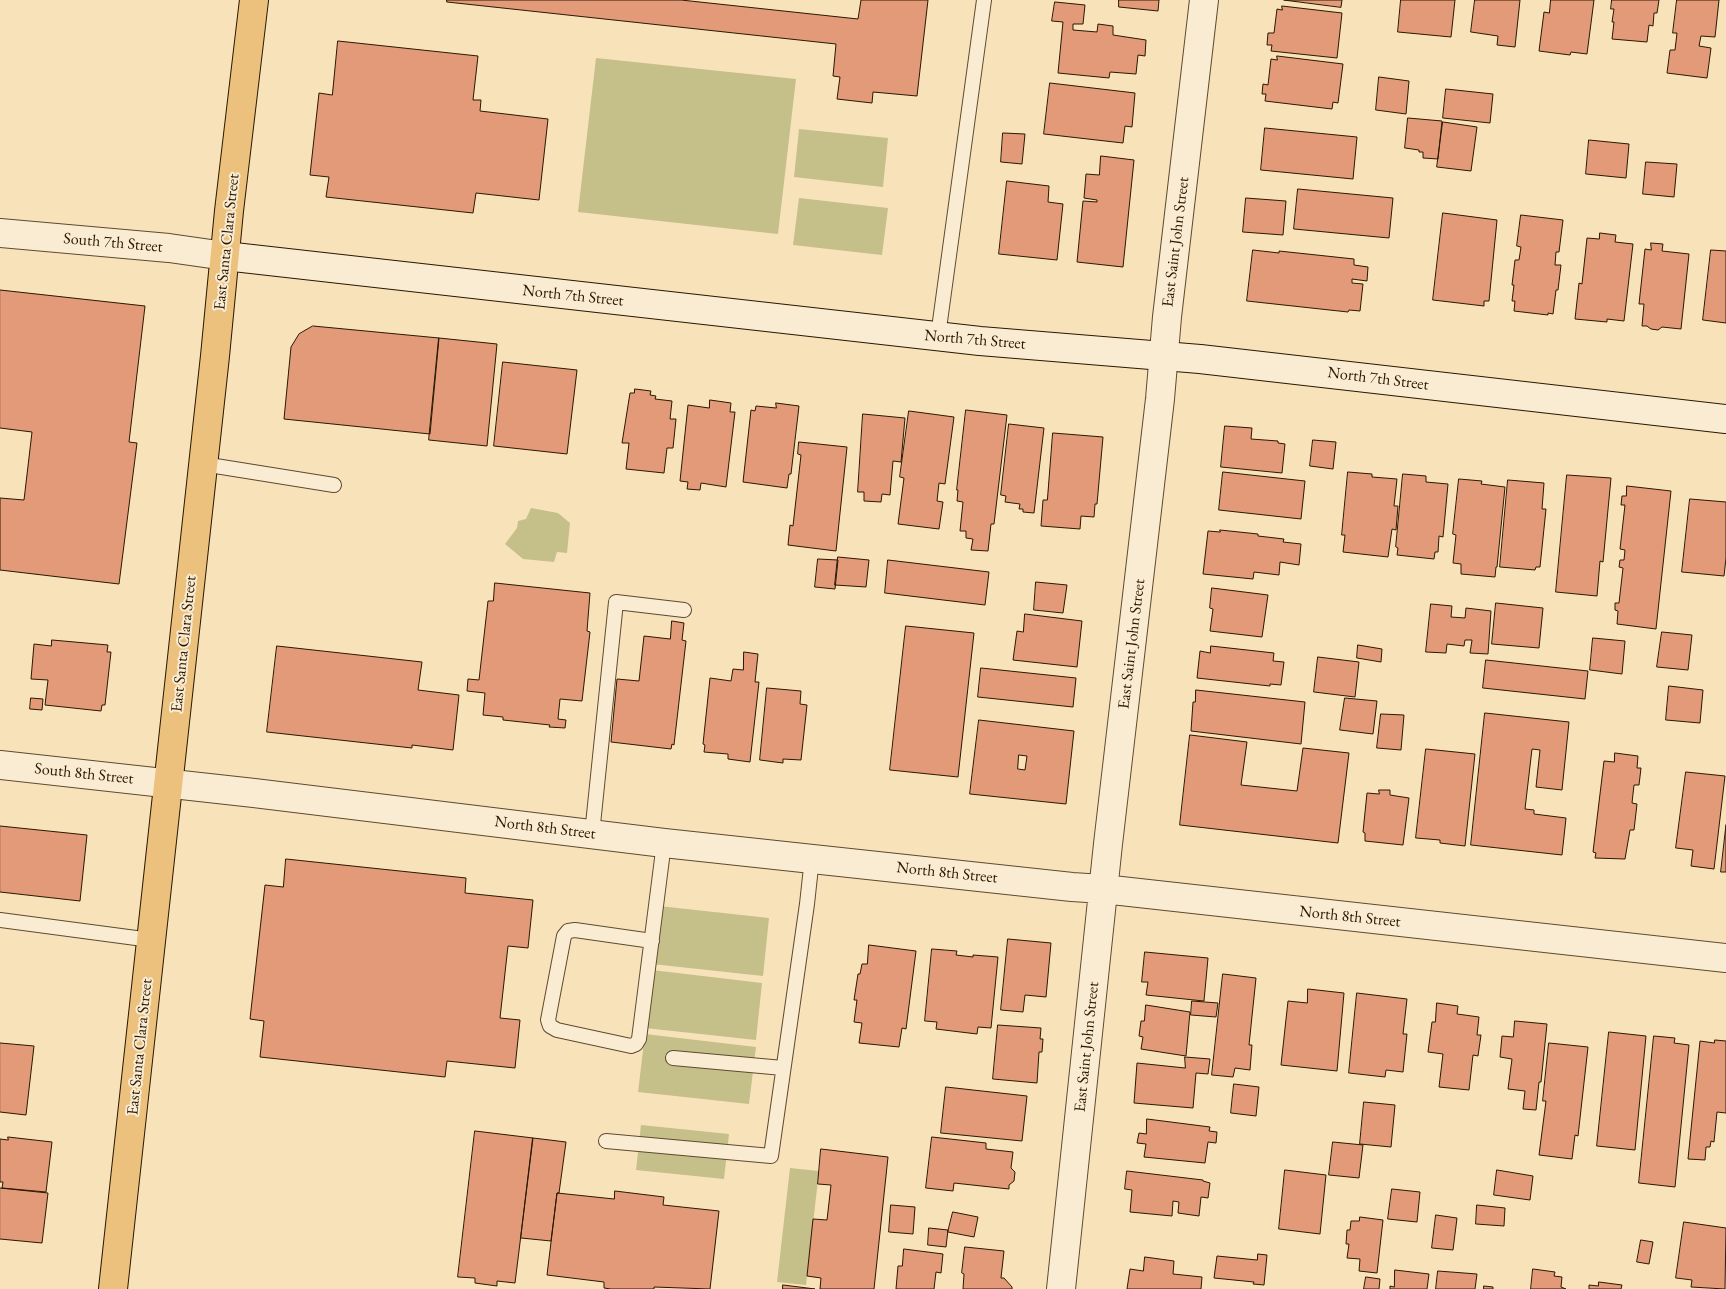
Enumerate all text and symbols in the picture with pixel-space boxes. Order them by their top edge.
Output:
street label: East Santa Clara Street [210,173,244,311]
street label: East Saint John Street [1158,176,1194,308]
street label: South 7th Street [63,229,163,257]
street label: North 7th Street [521,281,625,311]
street label: North 7th Street [924,326,1026,354]
street label: North 7th Street [1326,363,1430,395]
street label: East Santa Clara Street [167,575,201,713]
street label: East Saint John Street [1114,578,1150,710]
street label: South 8th Street [33,759,135,789]
street label: North 8th Street [493,812,597,844]
street label: North 8th Street [895,858,999,888]
street label: North 8th Street [1298,902,1402,932]
street label: East Santa Clara Street [123,978,157,1116]
street label: East Saint John Street [1071,981,1103,1113]

